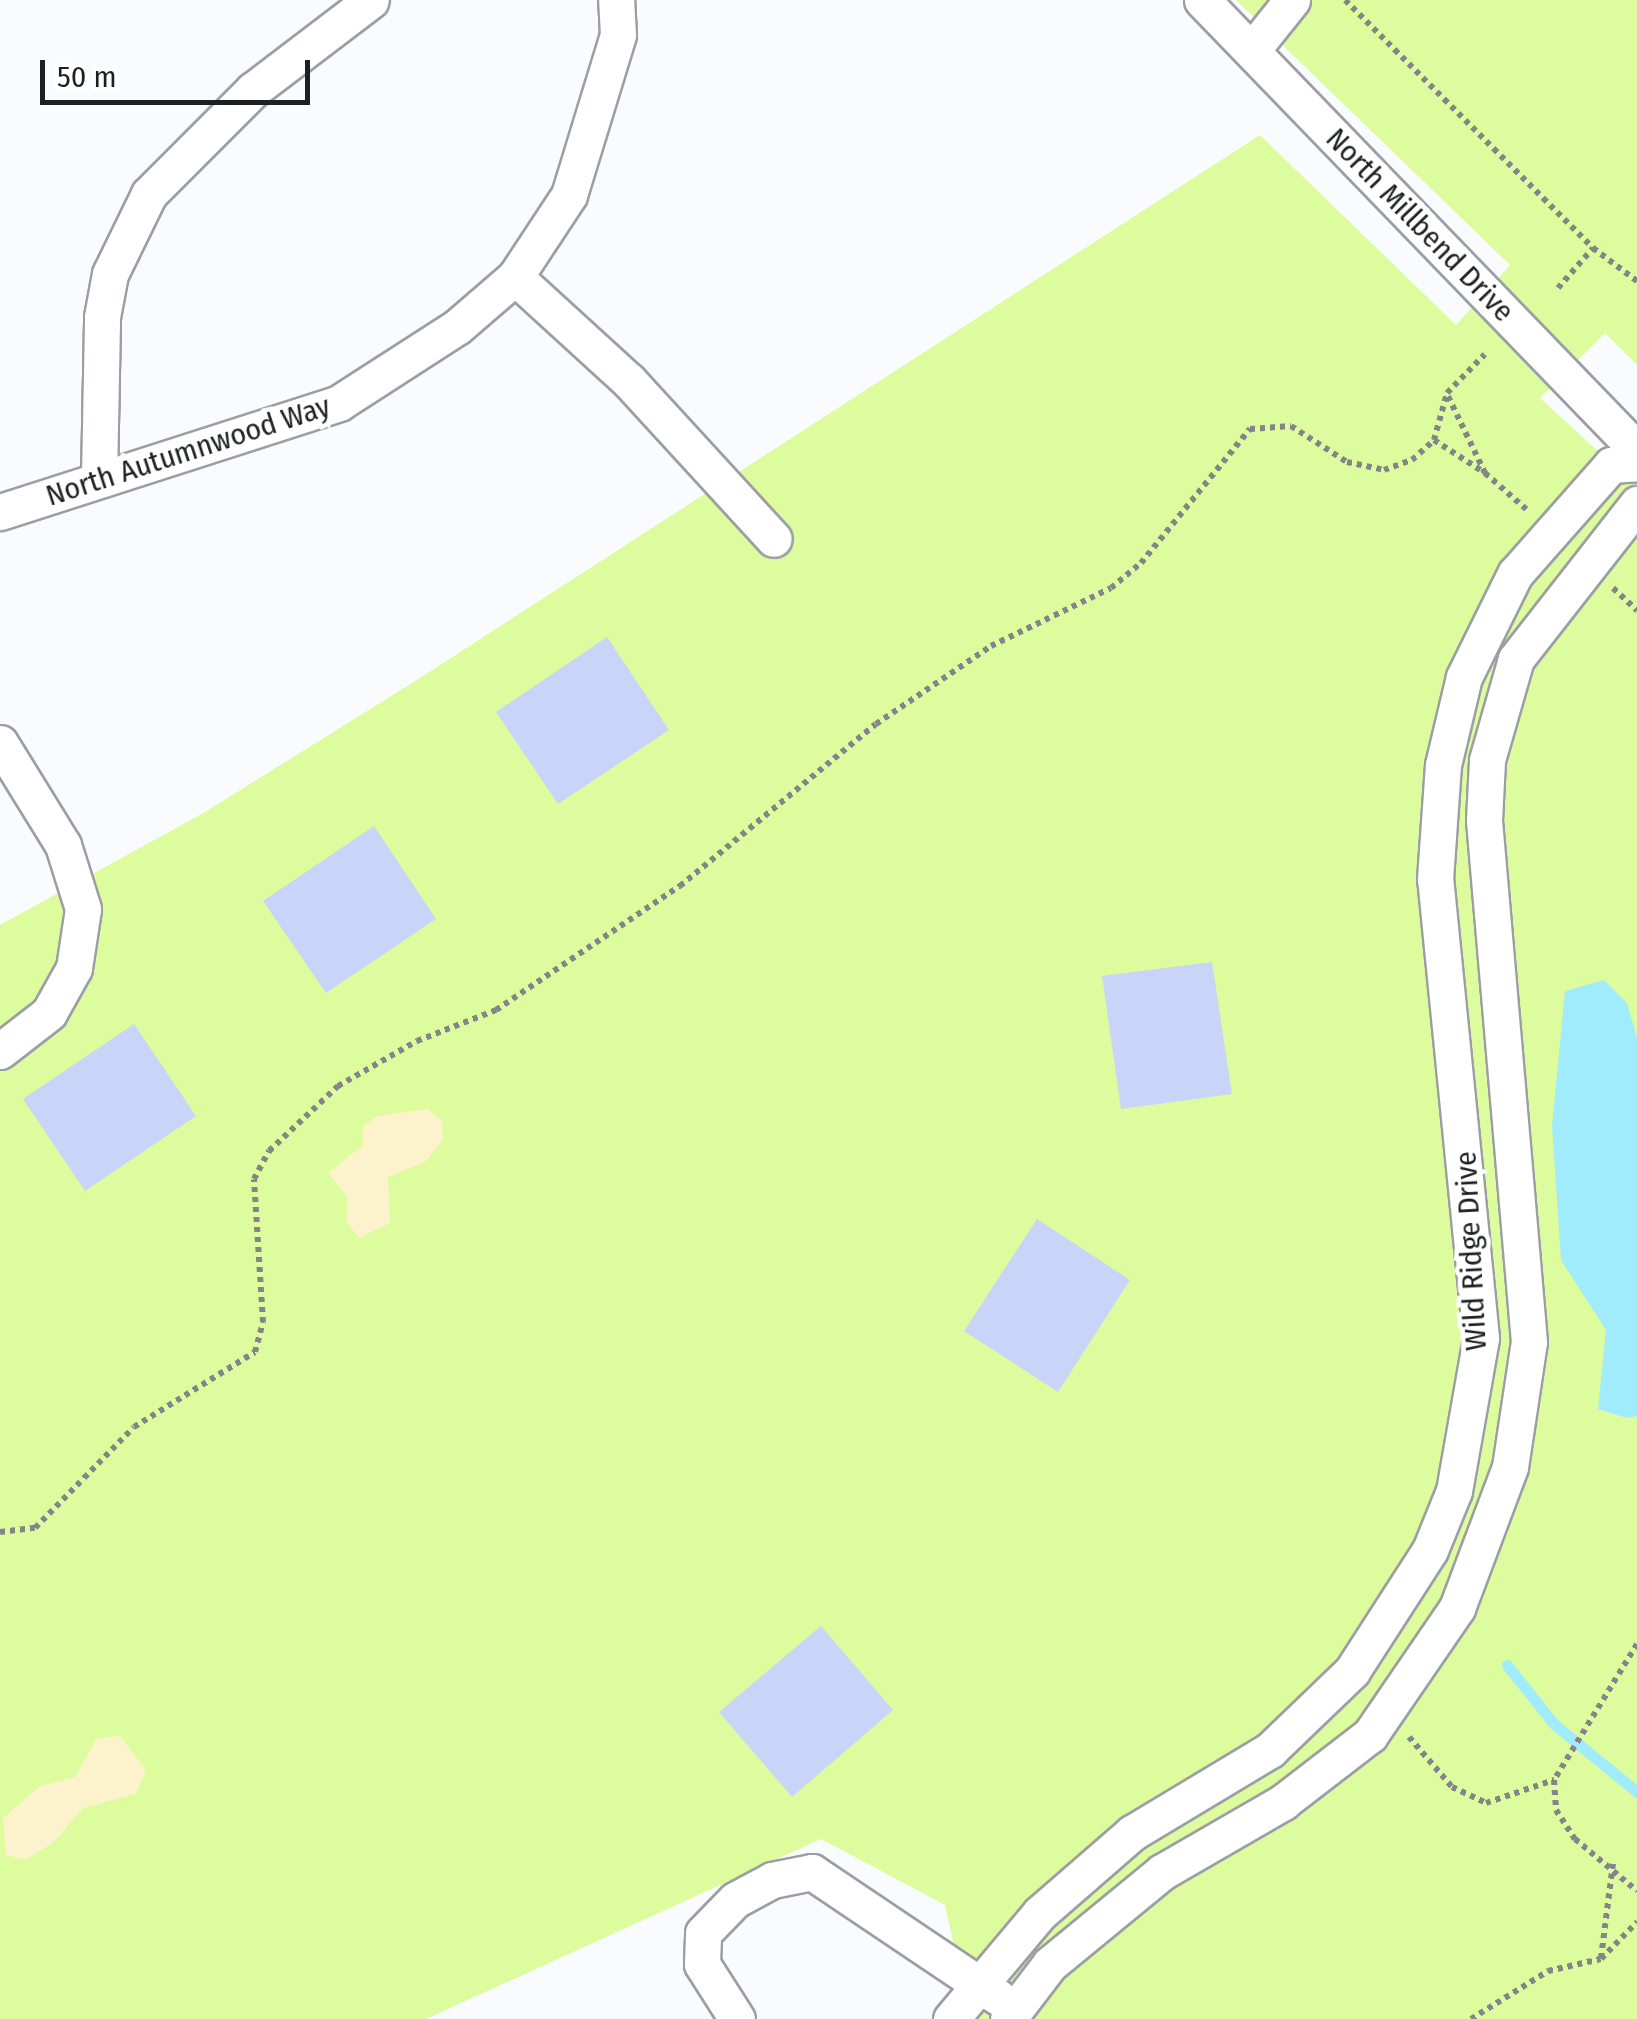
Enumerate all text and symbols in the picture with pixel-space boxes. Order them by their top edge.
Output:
scale bar [45,40,315,102]
text: 50 m [57,59,117,95]
street label: North Millbend Drive [1318,121,1522,329]
street label: North Autumnwood Way [41,388,335,514]
street label: Wild Ridge Drive [1448,1150,1494,1352]

